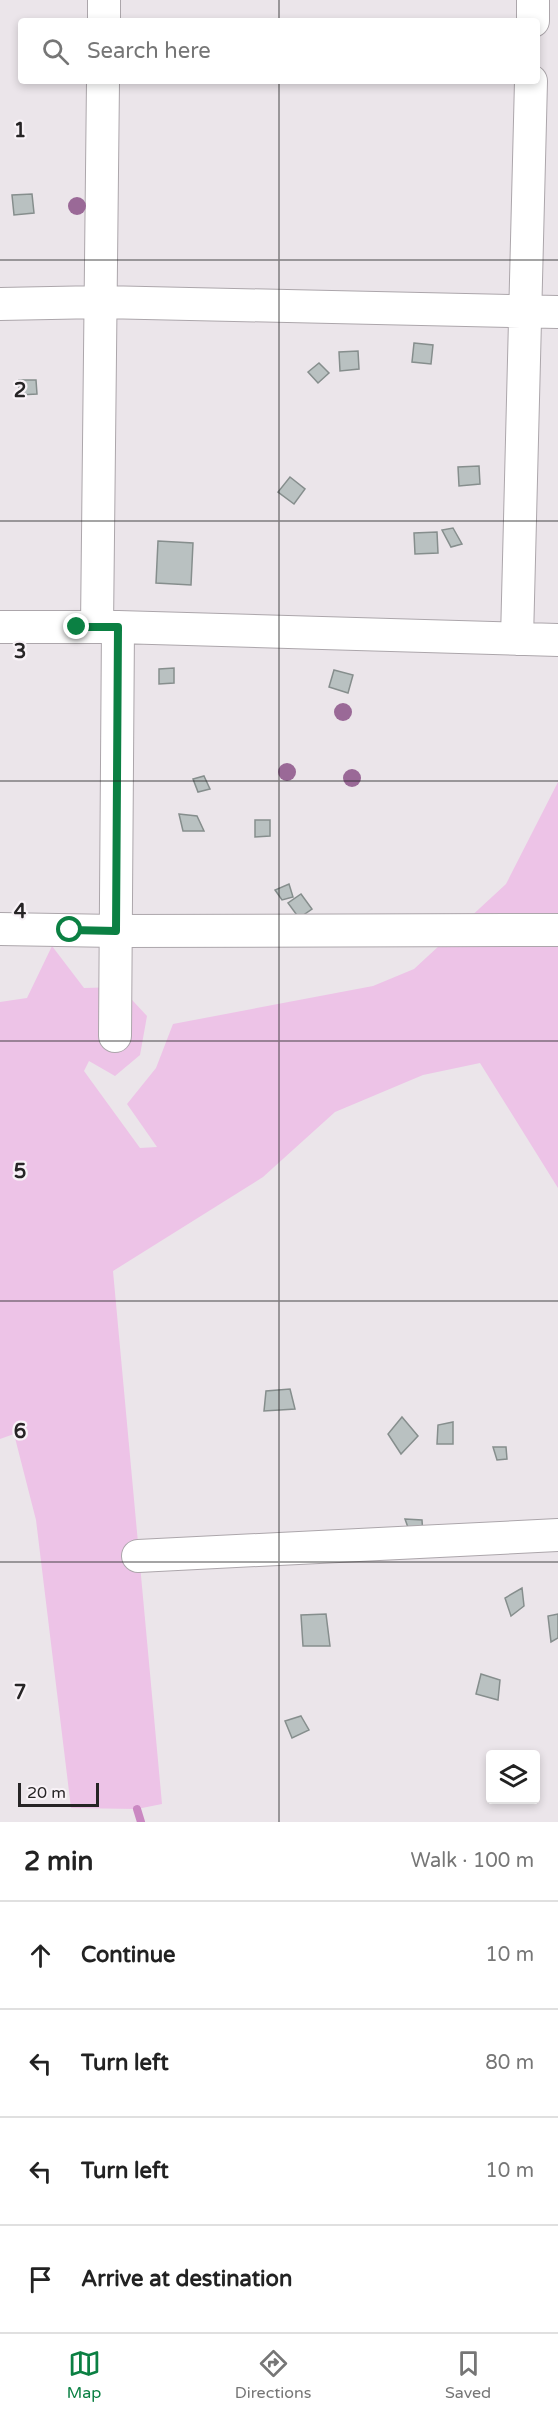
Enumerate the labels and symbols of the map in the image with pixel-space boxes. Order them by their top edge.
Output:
text: 1 [14,119,26,143]
text: 2 [14,379,26,403]
route end [63,613,89,639]
text: 3 [14,640,26,664]
text: 4 [14,900,27,924]
route start [56,916,82,942]
text: 5 [14,1160,26,1184]
text: 6 [14,1420,26,1444]
text: 7 [14,1681,26,1705]
scale bar [18,1780,99,1808]

